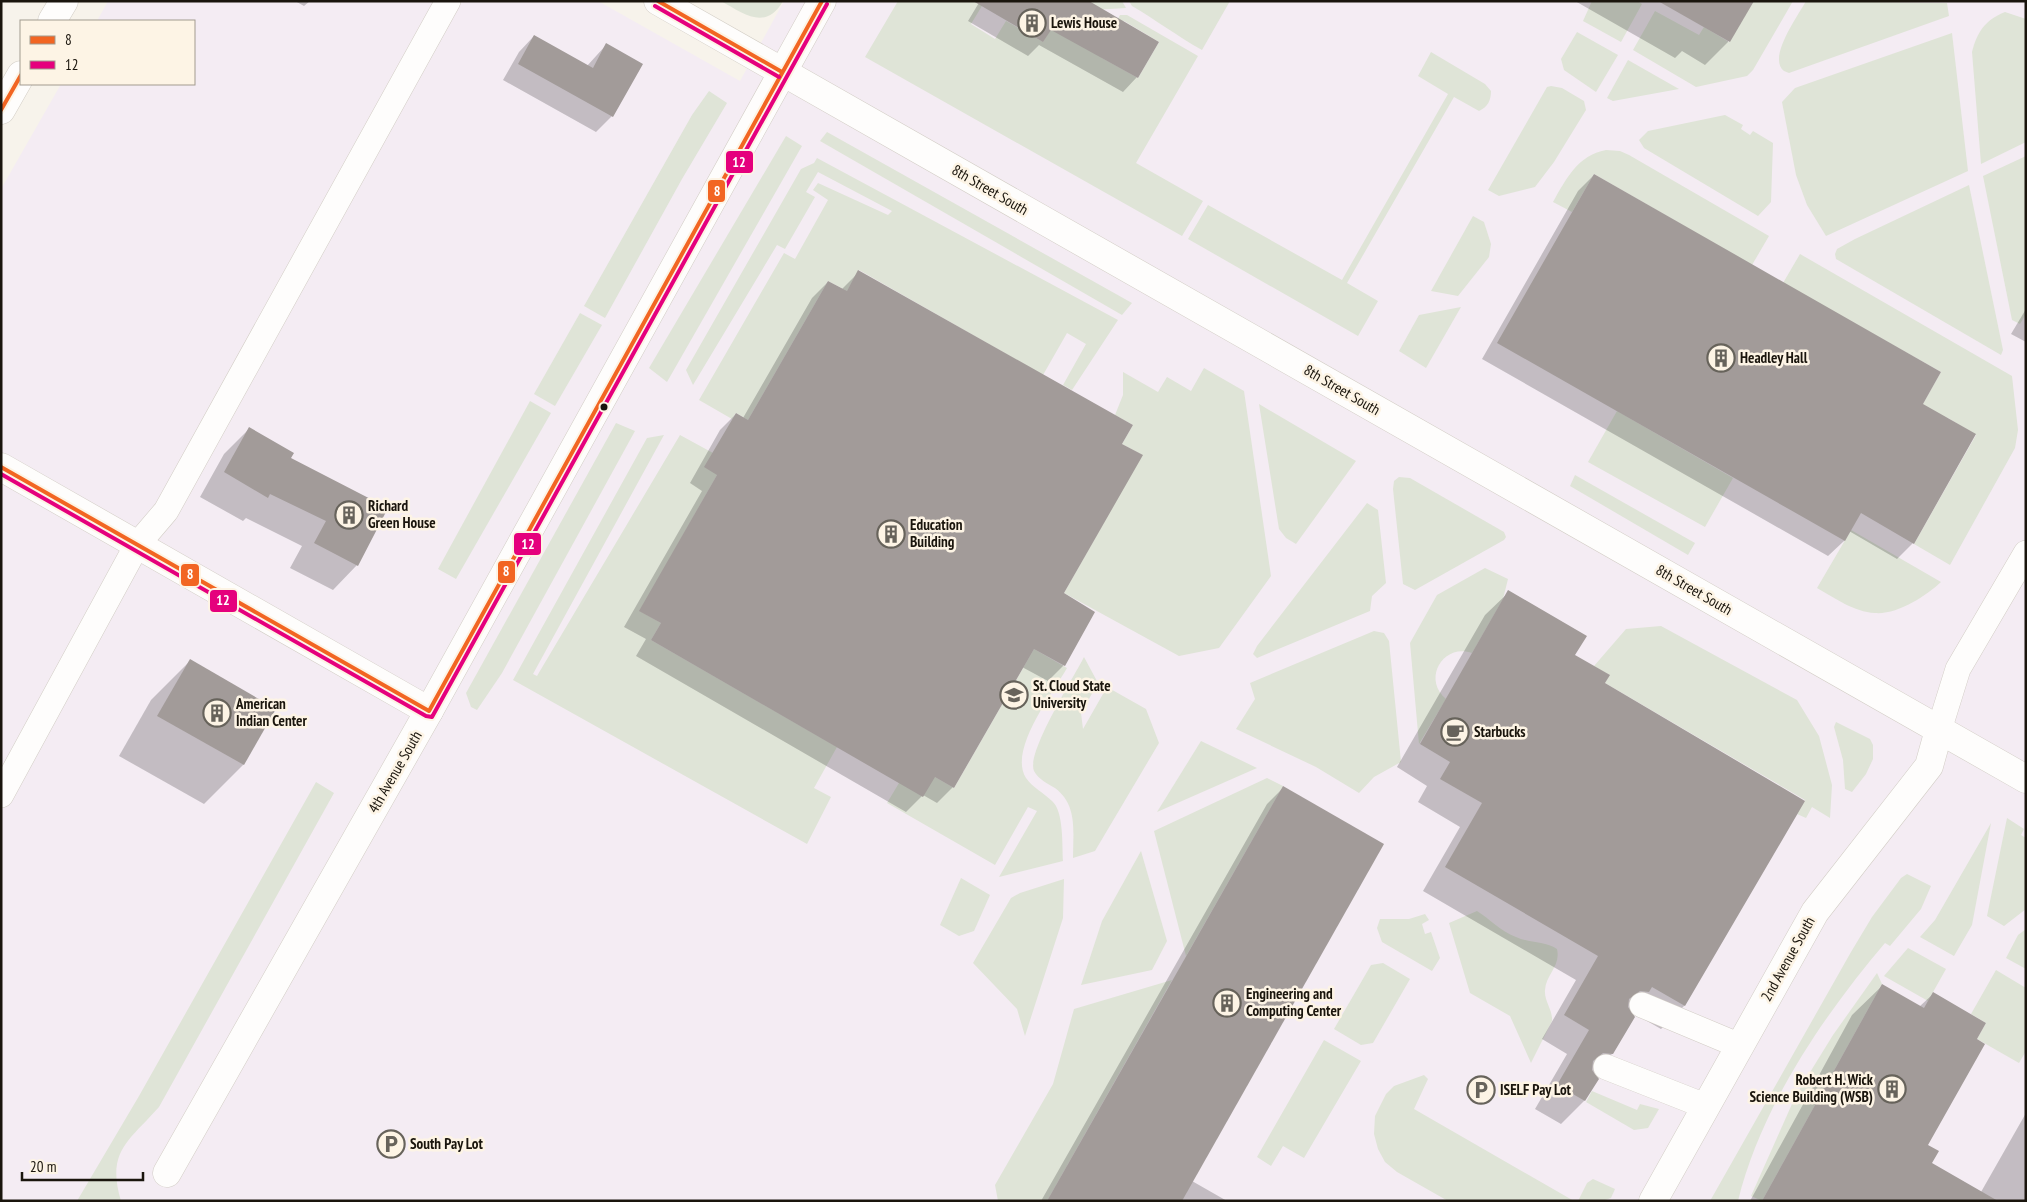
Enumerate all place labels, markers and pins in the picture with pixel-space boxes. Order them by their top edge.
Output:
building icon: Lewis House [1017,8,1047,38]
place label: Lewis House [1051,13,1117,32]
building icon: Headley Hall [1706,343,1736,373]
place label: Headley Hall [1740,348,1808,367]
unlabelled marker [599,402,609,412]
place label: Richard Green House [368,496,436,532]
building icon: Richard Green House [334,500,364,530]
place label: Education Building [910,515,963,551]
building icon: Education Building [876,519,906,549]
place label: St. Cloud State University [1033,676,1111,712]
school or university icon: St. Cloud State University [999,680,1029,710]
place label: American Indian Center [235,694,308,730]
building icon: American Indian Center [202,698,232,728]
cafe icon: Starbucks [1440,717,1470,747]
place label: Starbucks [1474,722,1526,741]
place label: Engineering and Computing Center [1246,984,1342,1020]
building icon: Engineering and Computing Center [1212,988,1242,1018]
place label: Robert H. Wick Science Building (WSB) [1749,1070,1874,1106]
building icon: Robert H. Wick Science Building (WSB) [1877,1074,1907,1104]
parking icon: ISELF Pay Lot [1466,1075,1496,1105]
place label: ISELF Pay Lot [1500,1080,1572,1099]
parking icon: South Pay Lot [376,1129,406,1159]
place label: South Pay Lot [410,1134,483,1153]

